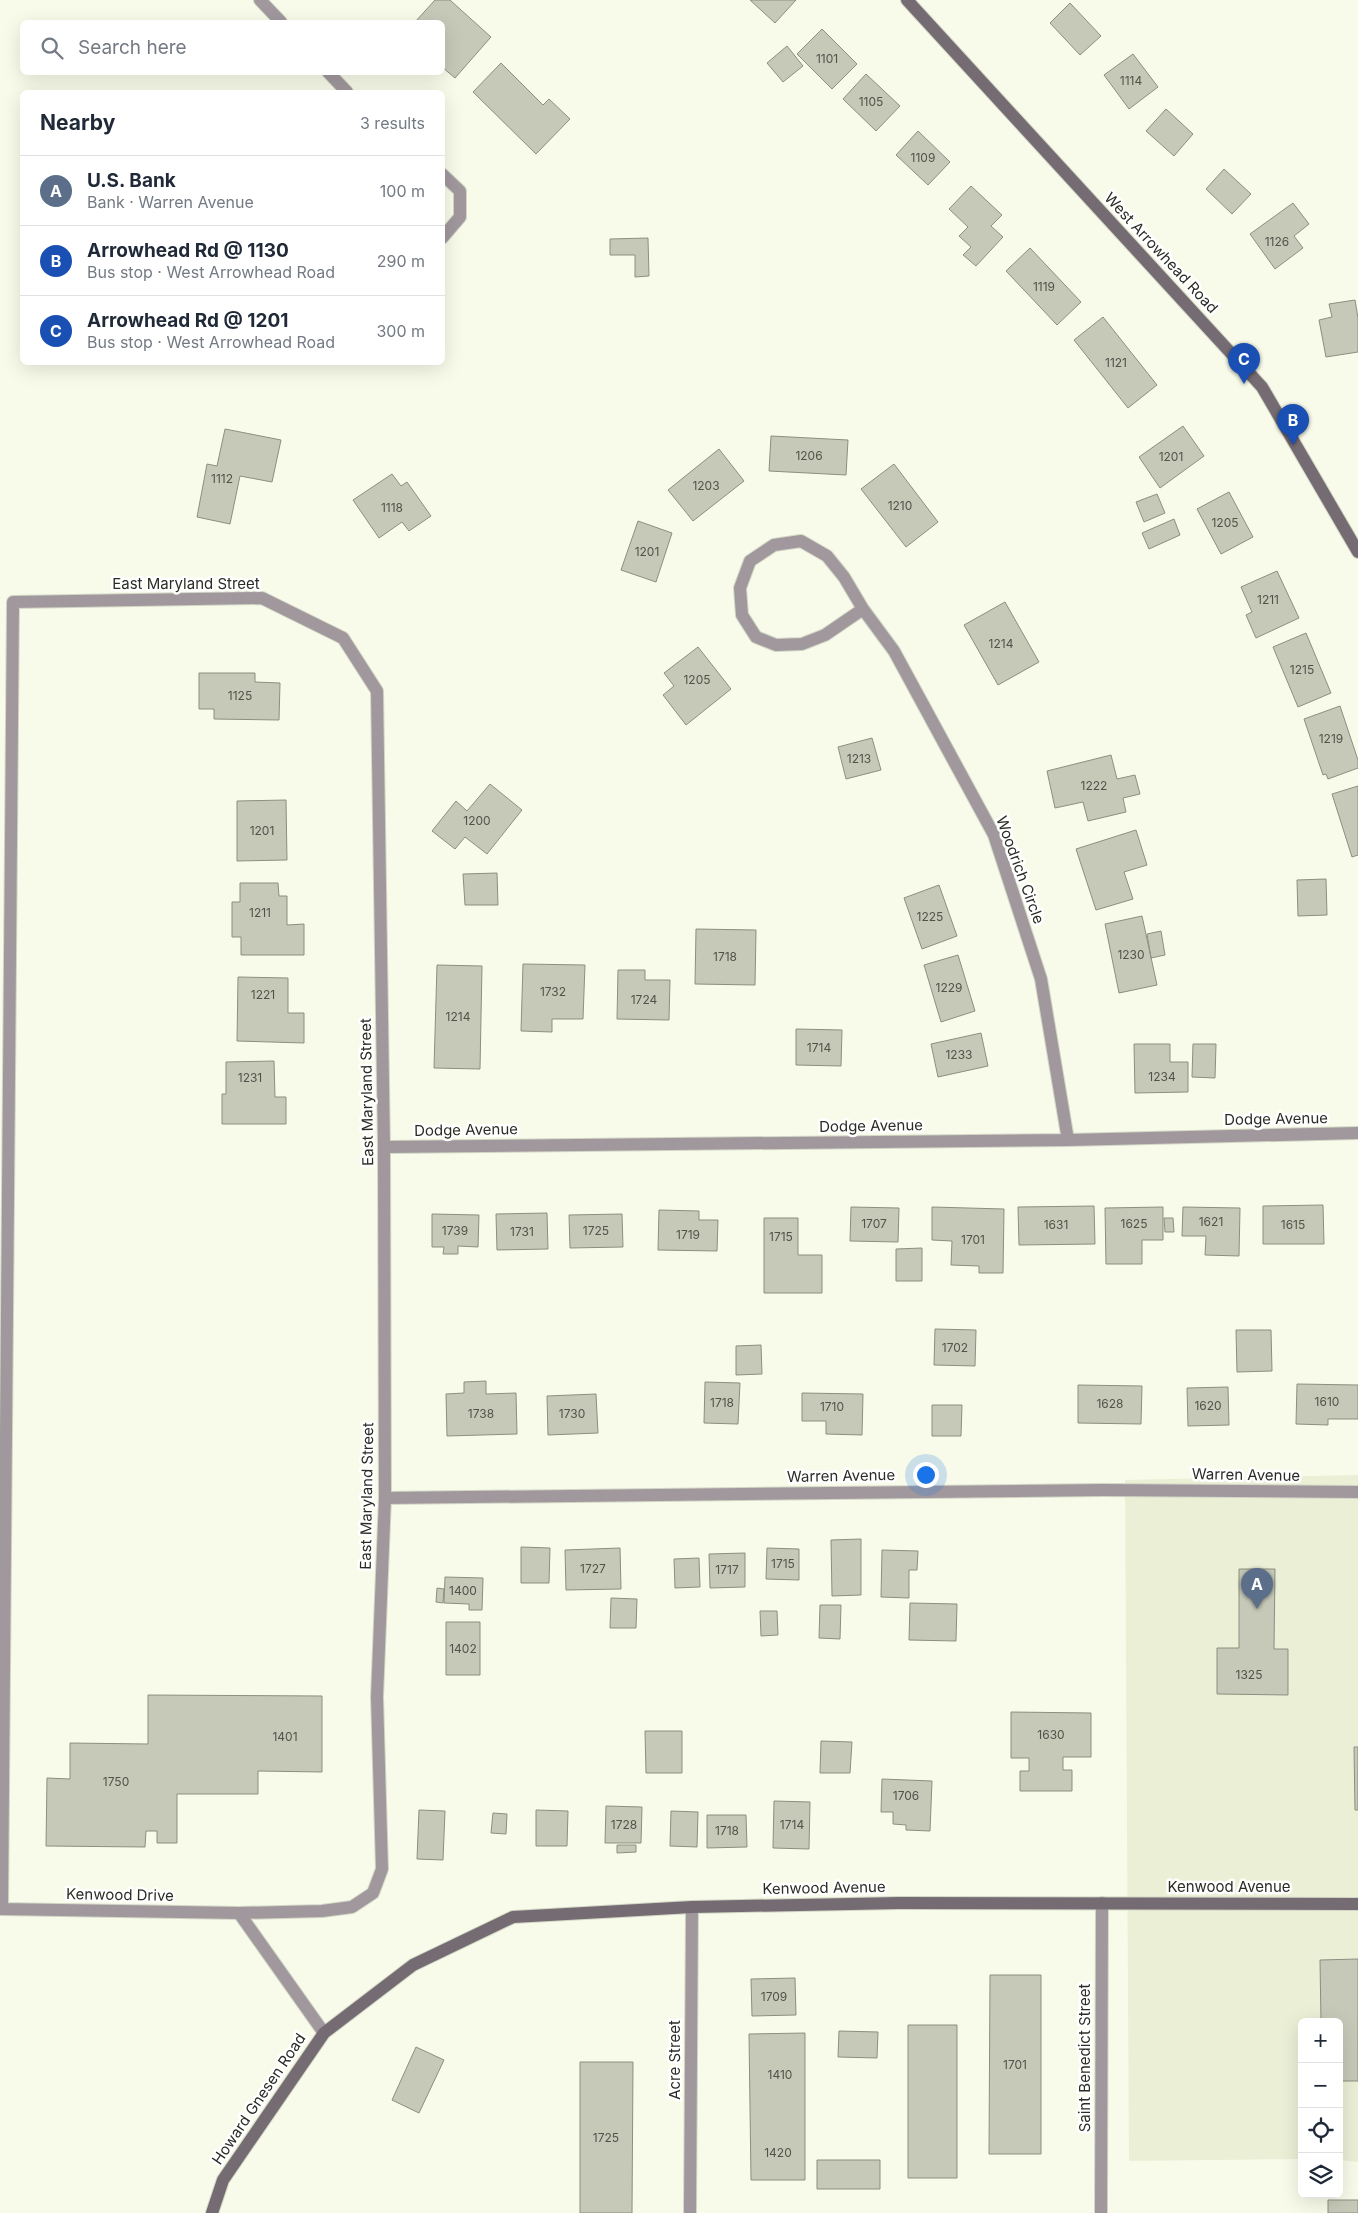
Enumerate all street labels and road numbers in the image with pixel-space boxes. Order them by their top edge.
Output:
street label: West Arrowhead Road [1100,188,1222,317]
street label: East Maryland Street [112,574,260,593]
street label: Woodrich Circle [992,813,1049,926]
street label: East Maryland Street [356,1018,377,1166]
street label: Dodge Avenue [1224,1108,1328,1129]
street label: Dodge Avenue [819,1115,923,1136]
street label: Dodge Avenue [414,1119,518,1140]
street label: East Maryland Street [356,1422,377,1570]
street label: Warren Avenue [1192,1464,1300,1485]
street label: Warren Avenue [787,1465,895,1486]
street label: Kenwood Avenue [762,1877,886,1898]
street label: Kenwood Avenue [1167,1877,1291,1896]
street label: Kenwood Drive [66,1884,174,1905]
street label: Saint Benedict Street [1075,1984,1094,2132]
street label: Acre Street [665,2020,684,2100]
street label: Howard Gnesen Road [208,2030,310,2168]

